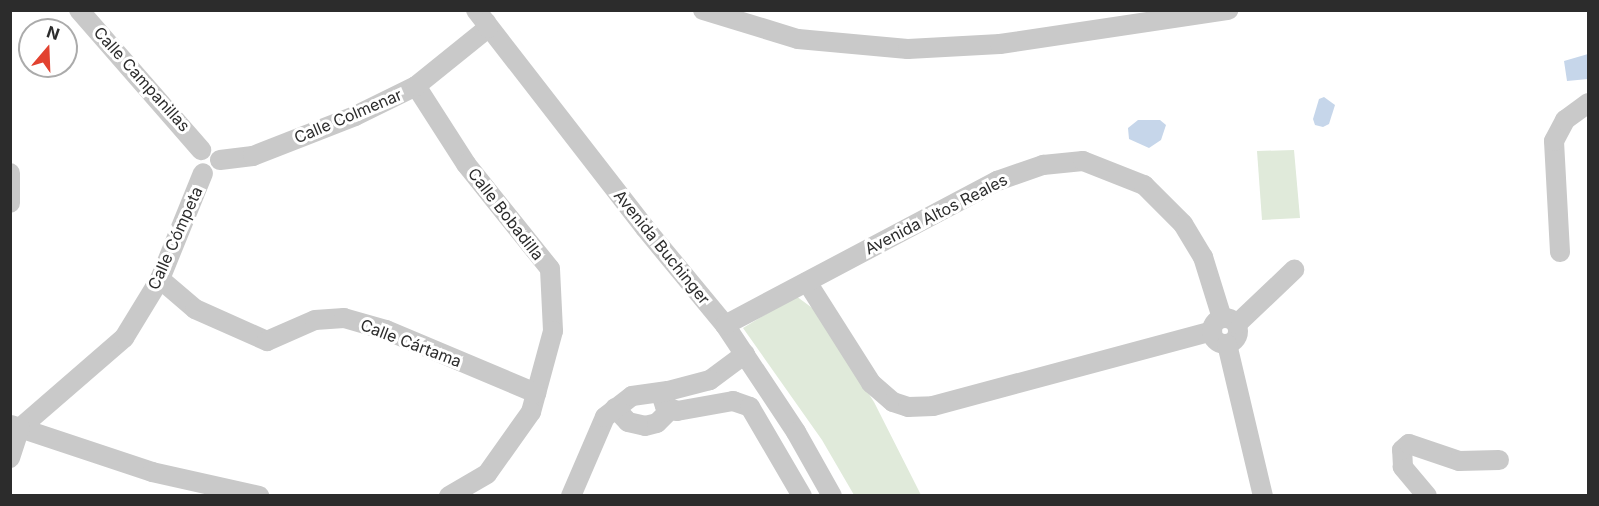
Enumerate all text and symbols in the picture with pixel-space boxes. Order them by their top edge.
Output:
north arrow [18,18,78,78]
text: N [44,21,62,44]
street label: Calle Campanillas [90,23,194,135]
street label: Calle Colmenar [291,85,405,147]
street label: Calle Bobadilla [464,164,548,264]
street label: Avenida Altos Reales [861,170,1011,258]
street label: Calle Cómpeta [144,183,206,293]
street label: Avenida Buchinger [610,186,714,308]
street label: Calle Cártama [358,315,464,371]

